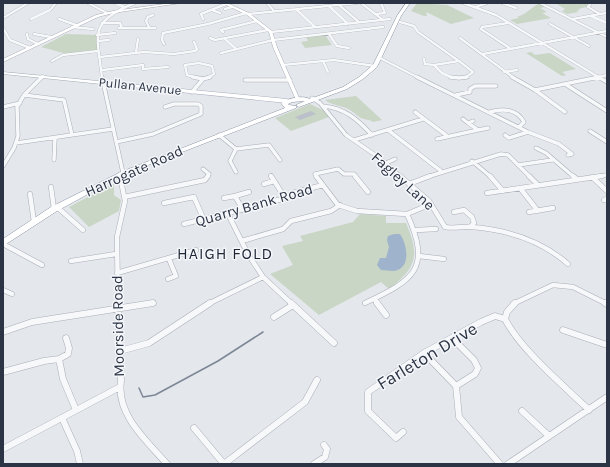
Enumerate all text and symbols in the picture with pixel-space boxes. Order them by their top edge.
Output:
street label: Pullan Avenue [98,74,182,98]
street label: Harrogate Road [82,141,186,201]
street label: Fagley Lane [368,148,438,214]
street label: Quarry Bank Road [193,180,315,230]
district label: HAIGH FOLD [177,244,273,263]
street label: Moorside Road [108,275,128,377]
street label: Farleton Drive [373,317,481,395]

